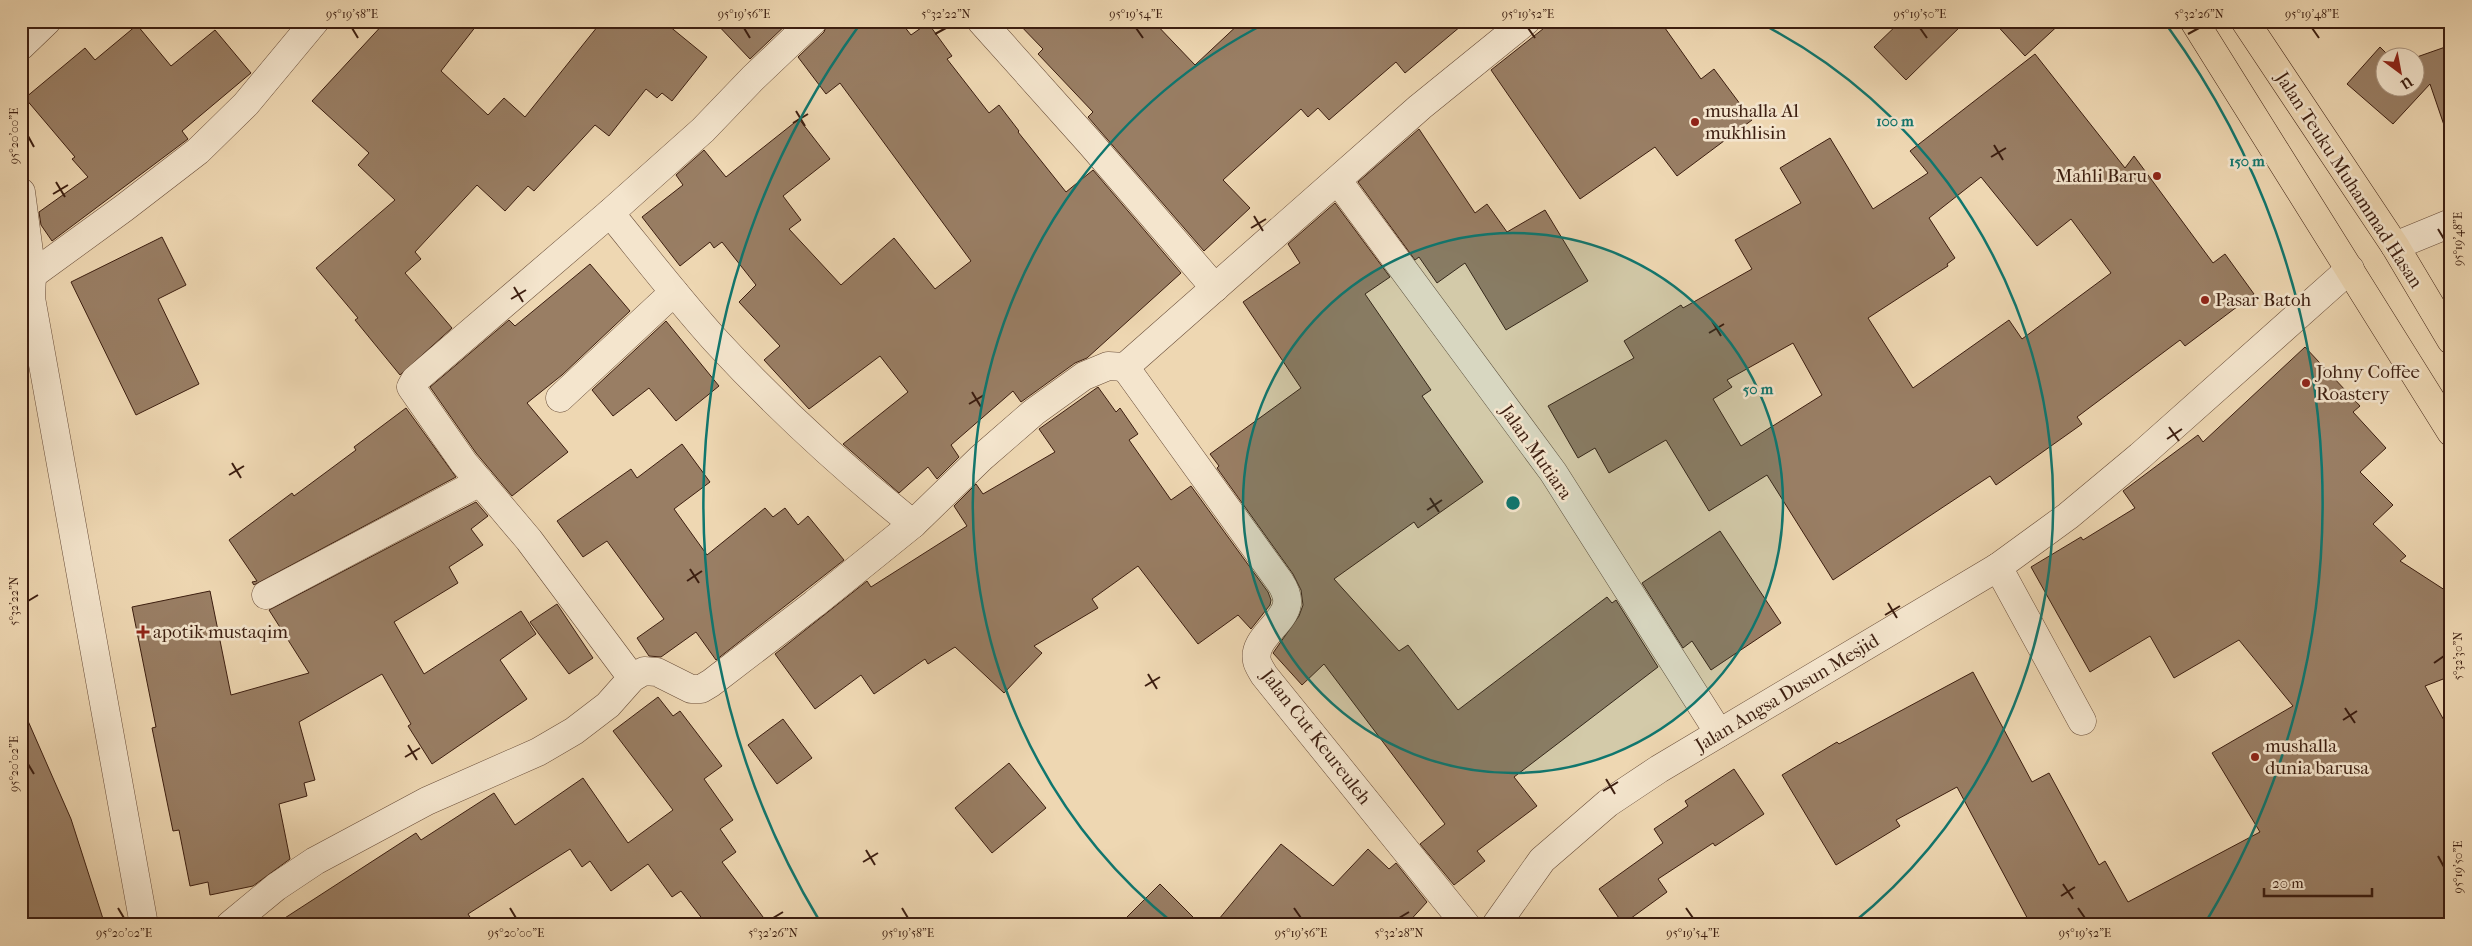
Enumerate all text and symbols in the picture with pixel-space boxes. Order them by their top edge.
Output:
text: 95°19'58"E [326,7,378,21]
text: 95°19'56"E [718,7,770,21]
text: 5°32'22"N [921,7,971,21]
text: 95°19'54"E [1109,7,1163,21]
text: 95°19'52"E [1502,7,1554,21]
text: 95°19'50"E [1894,7,1946,21]
text: 5°32'26"N [2174,7,2224,21]
text: 95°19'48"E [2285,7,2339,21]
north arrow [2374,48,2424,98]
street label: Jalan Teuku Muhammad Hasan [2270,66,2427,292]
text: U [2397,72,2417,93]
place label: mushalla Al mukhlisin [1705,100,1799,144]
text: 95°20'00"E [7,108,21,164]
text: 100 m [1876,112,1914,130]
marker: mushalla Al mukhlisin [1689,116,1701,128]
text: 150 m [2229,152,2265,170]
place label: Mahli Baru [2055,165,2147,187]
marker: Mahli Baru [2151,170,2163,182]
text: 95°19'48"E [2451,212,2465,266]
place label: Pasar Batoh [2215,289,2311,311]
marker: Pasar Batoh [2199,294,2211,306]
place label: Johny Coffee Roastery [2314,361,2420,405]
marker: Johny Coffee Roastery [2300,377,2312,389]
text: 50 m [1743,380,1774,398]
street label: Jalan Mutiara [1494,399,1577,504]
centre of rings [1504,494,1522,512]
text: 5°32'22"N [7,576,21,626]
place label: apotik mustaqim [153,621,288,643]
marker: apotik mustaqim [137,626,149,638]
street label: Jalan Angsa Dusun Mesjid [1689,629,1883,758]
text: 5°32'30"N [2451,632,2465,680]
street label: Jalan Cut Keureuleh [1255,663,1376,809]
place label: mushalla dunia barusa [2265,735,2369,779]
text: 95°20'02"E [7,736,21,792]
marker: mushalla dunia barusa [2249,751,2261,763]
text: 95°19'50"E [2451,841,2465,893]
scale bar [2264,866,2372,898]
text: 20 m [2272,874,2304,892]
text: 95°20'02"E [96,926,152,940]
text: 95°20'00"E [488,926,544,940]
text: 5°32'26"N [748,926,798,940]
text: 95°19'58"E [882,926,934,940]
text: 95°19'56"E [1275,926,1327,940]
text: 5°32'28"N [1374,926,1424,940]
text: 95°19'54"E [1666,926,1720,940]
text: 95°19'52"E [2059,926,2111,940]

